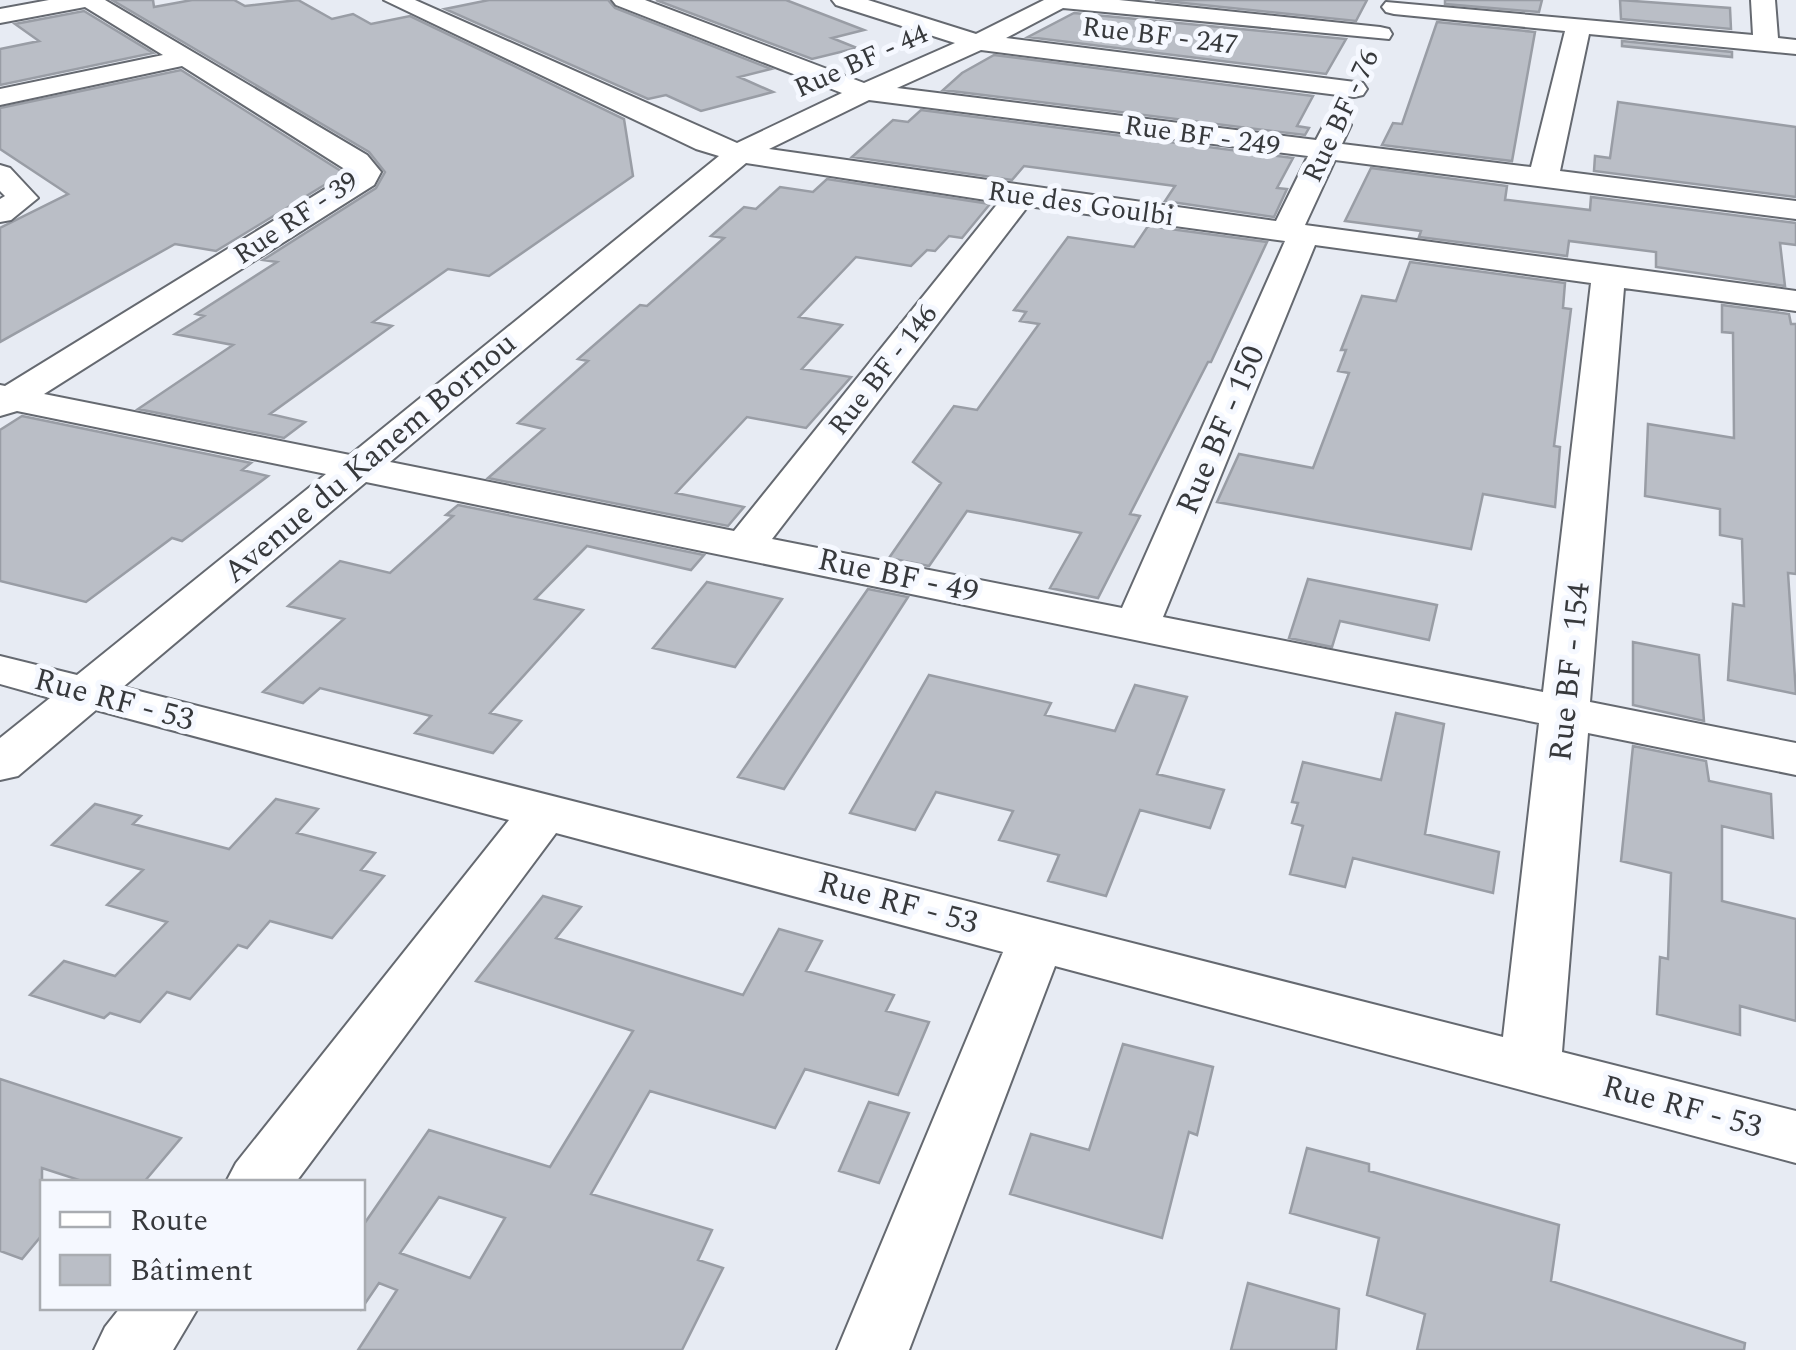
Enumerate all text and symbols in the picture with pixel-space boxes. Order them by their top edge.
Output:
street label: Rue BF - 247 [1080,5,1240,67]
street label: Rue BF - 44 [787,12,935,110]
street label: Rue BF - 76 [1291,42,1391,190]
street label: Rue BF - 249 [1121,104,1283,168]
street label: Rue RF - 39 [225,160,367,276]
street label: Rue des Goulbi [985,170,1177,238]
street label: Rue BF - 146 [818,295,948,445]
street label: Avenue du Kanem Bornou [212,320,528,596]
street label: Rue BF - 150 [1163,338,1279,522]
street label: Rue BF - 49 [813,535,983,617]
street label: Rue BF - 154 [1536,580,1604,764]
street label: Rue RF - 53 [29,655,199,745]
street label: Rue RF - 53 [813,858,983,948]
street label: Rue RF - 53 [1597,1062,1767,1152]
legend [40,1180,365,1310]
text: Route [130,1198,208,1244]
text: Bâtiment [130,1248,253,1294]

